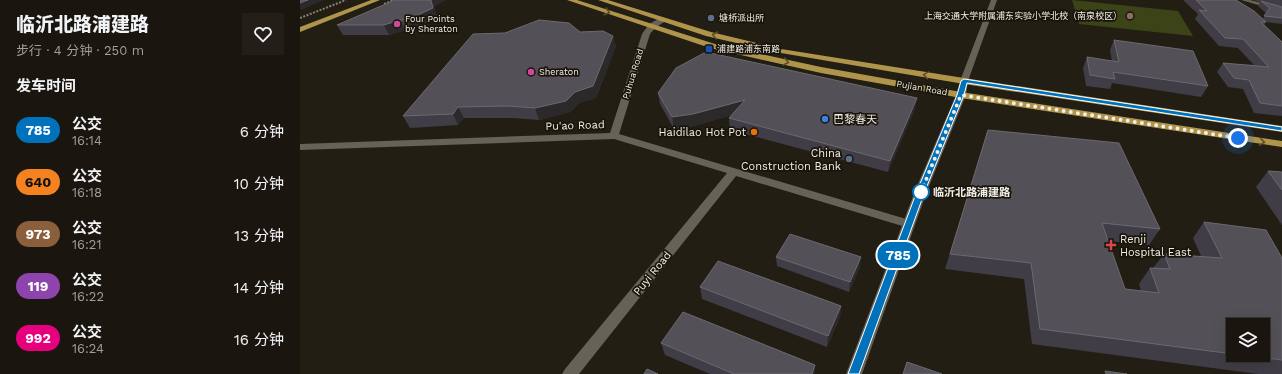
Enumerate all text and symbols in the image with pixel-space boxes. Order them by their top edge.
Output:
one-way arrow [603,7,610,16]
place label: 上海交通大学附属浦东实验小学北校（南泉校区） [924,10,1122,21]
marker: 上海交通大学附属浦东实验小学北校（南泉校区） [1125,11,1135,21]
place label: 塘桥派出所 [719,12,764,23]
text: 临沂北路浦建路 [16,13,149,36]
button: heart [242,13,284,55]
marker: 塘桥派出所 [706,13,716,23]
place label: Four Points by Sheraton [405,14,458,34]
marker: Four Points by Sheraton [392,19,402,29]
one-way arrow [712,31,719,40]
text: 步行 · 4 分钟 · 250 m [16,43,144,58]
place label: 浦建路浦东南路 [717,43,780,54]
marker: 浦建路浦东南路 [704,44,714,54]
street label: Puhua Road [621,48,645,100]
one-way arrow [783,57,789,65]
marker: Sheraton [526,67,536,77]
place label: Sheraton [539,67,579,77]
one-way arrow [923,71,929,79]
text: 发车时间 [16,77,76,95]
street label: Pujian Road [896,79,948,97]
place label: 巴黎春天 [833,113,877,126]
marker: 巴黎春天 [820,114,830,124]
text: 公交 [72,115,102,133]
street label: Pu'ao Road [545,118,605,133]
text: 785 [25,122,51,138]
text: 6 分钟 [240,123,284,141]
place label: Haidilao Hot Pot [659,126,746,139]
marker: Haidilao Hot Pot [749,127,759,137]
your location [1228,128,1248,148]
text: 16:14 [72,133,102,148]
one-way arrow [1259,137,1265,146]
place label: China Construction Bank [741,147,841,173]
marker: China Construction Bank [844,154,854,164]
text: 公交 [72,167,102,185]
text: 640 [25,174,51,190]
text: 10 分钟 [234,175,284,193]
marker: 临沂北路浦建路 [912,183,930,201]
text: 16:18 [72,185,102,200]
place label: 临沂北路浦建路 [933,186,1011,199]
text: 公交 [72,219,102,237]
text: 973 [25,226,51,242]
text: 13 分钟 [234,227,284,245]
place label: Renji Hospital East [1120,233,1192,259]
text: 16:21 [72,237,101,252]
marker: Renji Hospital East [1105,239,1117,251]
line badge: 785 [875,242,921,268]
text: 785 [885,247,911,263]
street label: Puyi Road [631,249,674,298]
text: 公交 [72,271,102,289]
text: 119 [28,278,48,294]
text: 14 分钟 [234,279,284,297]
text: 16:22 [72,289,104,304]
map controls [1226,318,1270,362]
button: layers [1226,318,1270,362]
text: 公交 [72,323,102,341]
text: 992 [25,330,51,346]
text: 16 分钟 [234,331,284,349]
text: 16:24 [72,341,104,356]

